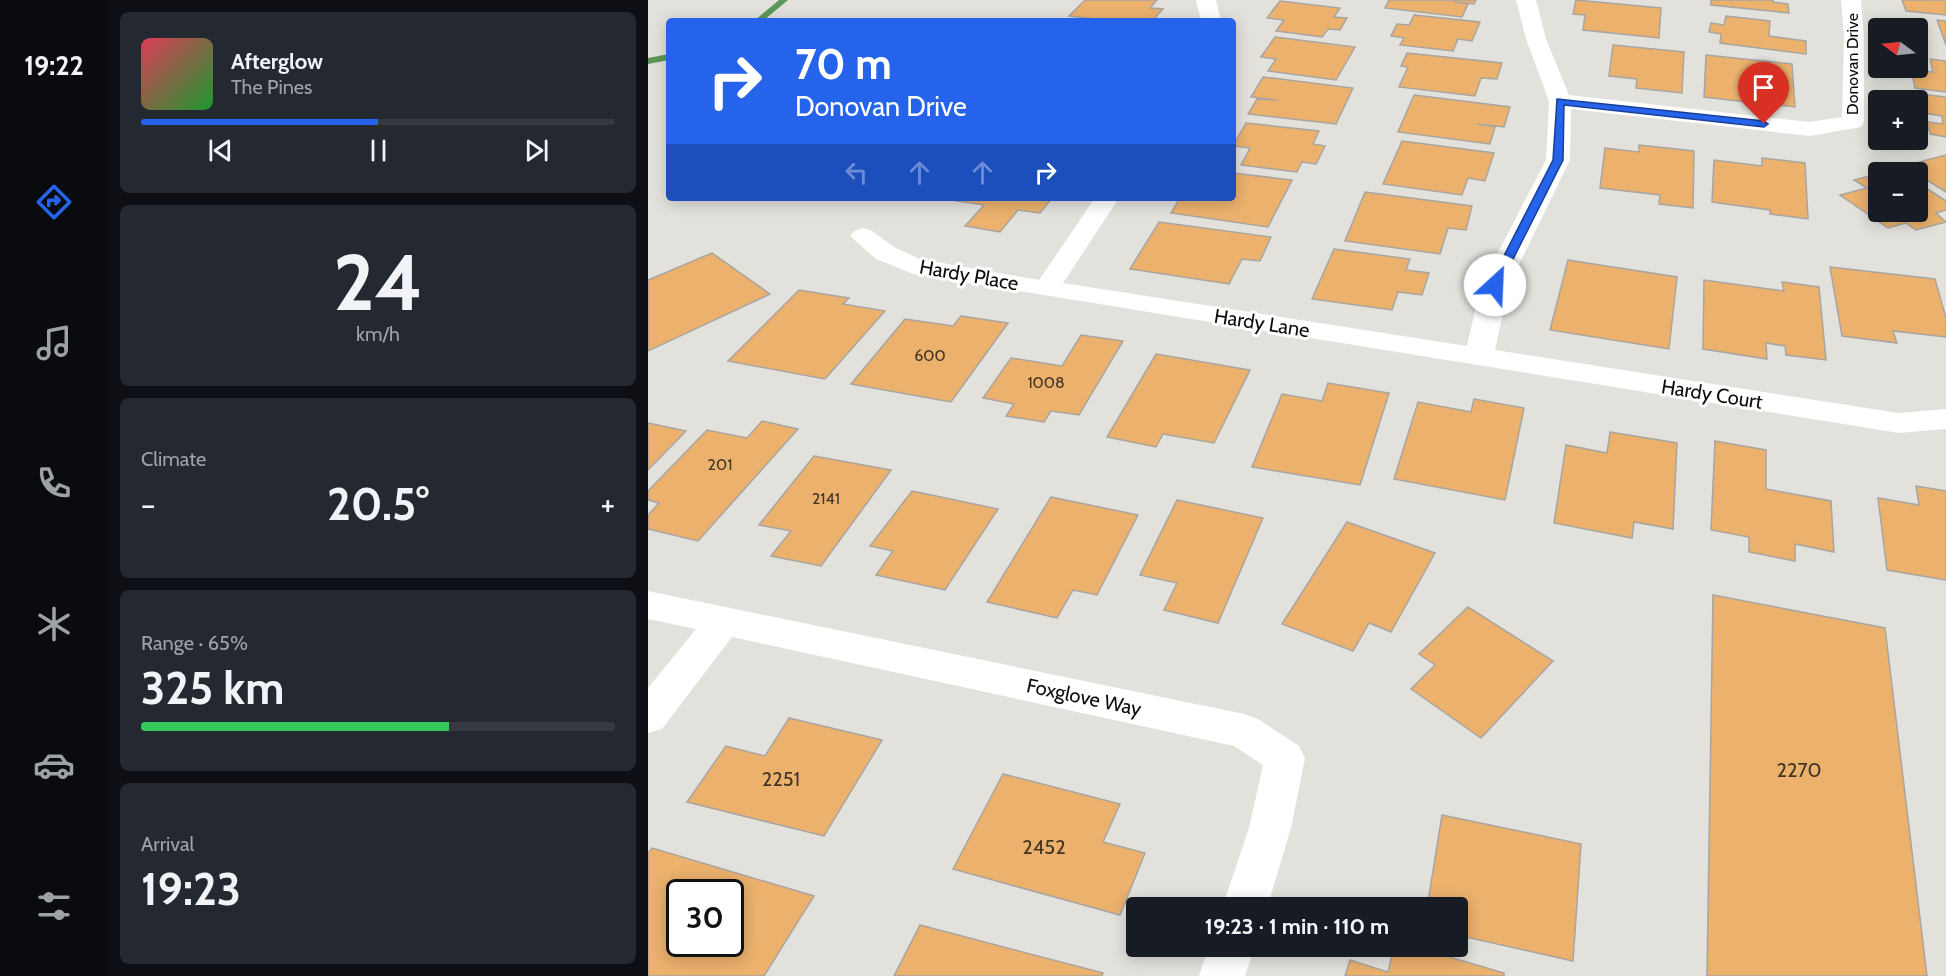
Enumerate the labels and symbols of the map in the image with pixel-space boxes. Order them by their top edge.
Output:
street label: Donovan Drive [1843,13,1862,115]
north arrow [1868,18,1928,78]
pin [1738,62,1789,124]
position arrow [1463,253,1527,317]
street label: Hardy Place [918,254,1020,296]
street label: Hardy Lane [1213,304,1311,342]
house number: 600 [914,346,946,365]
house number: 1008 [1027,373,1065,392]
street label: Hardy Court [1660,374,1764,414]
house number: 201 [708,455,732,474]
house number: 2141 [812,489,840,508]
street label: Foxglove Way [1024,673,1144,721]
house number: 2270 [1777,758,1821,782]
house number: 2251 [762,767,800,791]
house number: 2452 [1022,835,1066,859]
speed limit sign: 30 [666,879,744,957]

